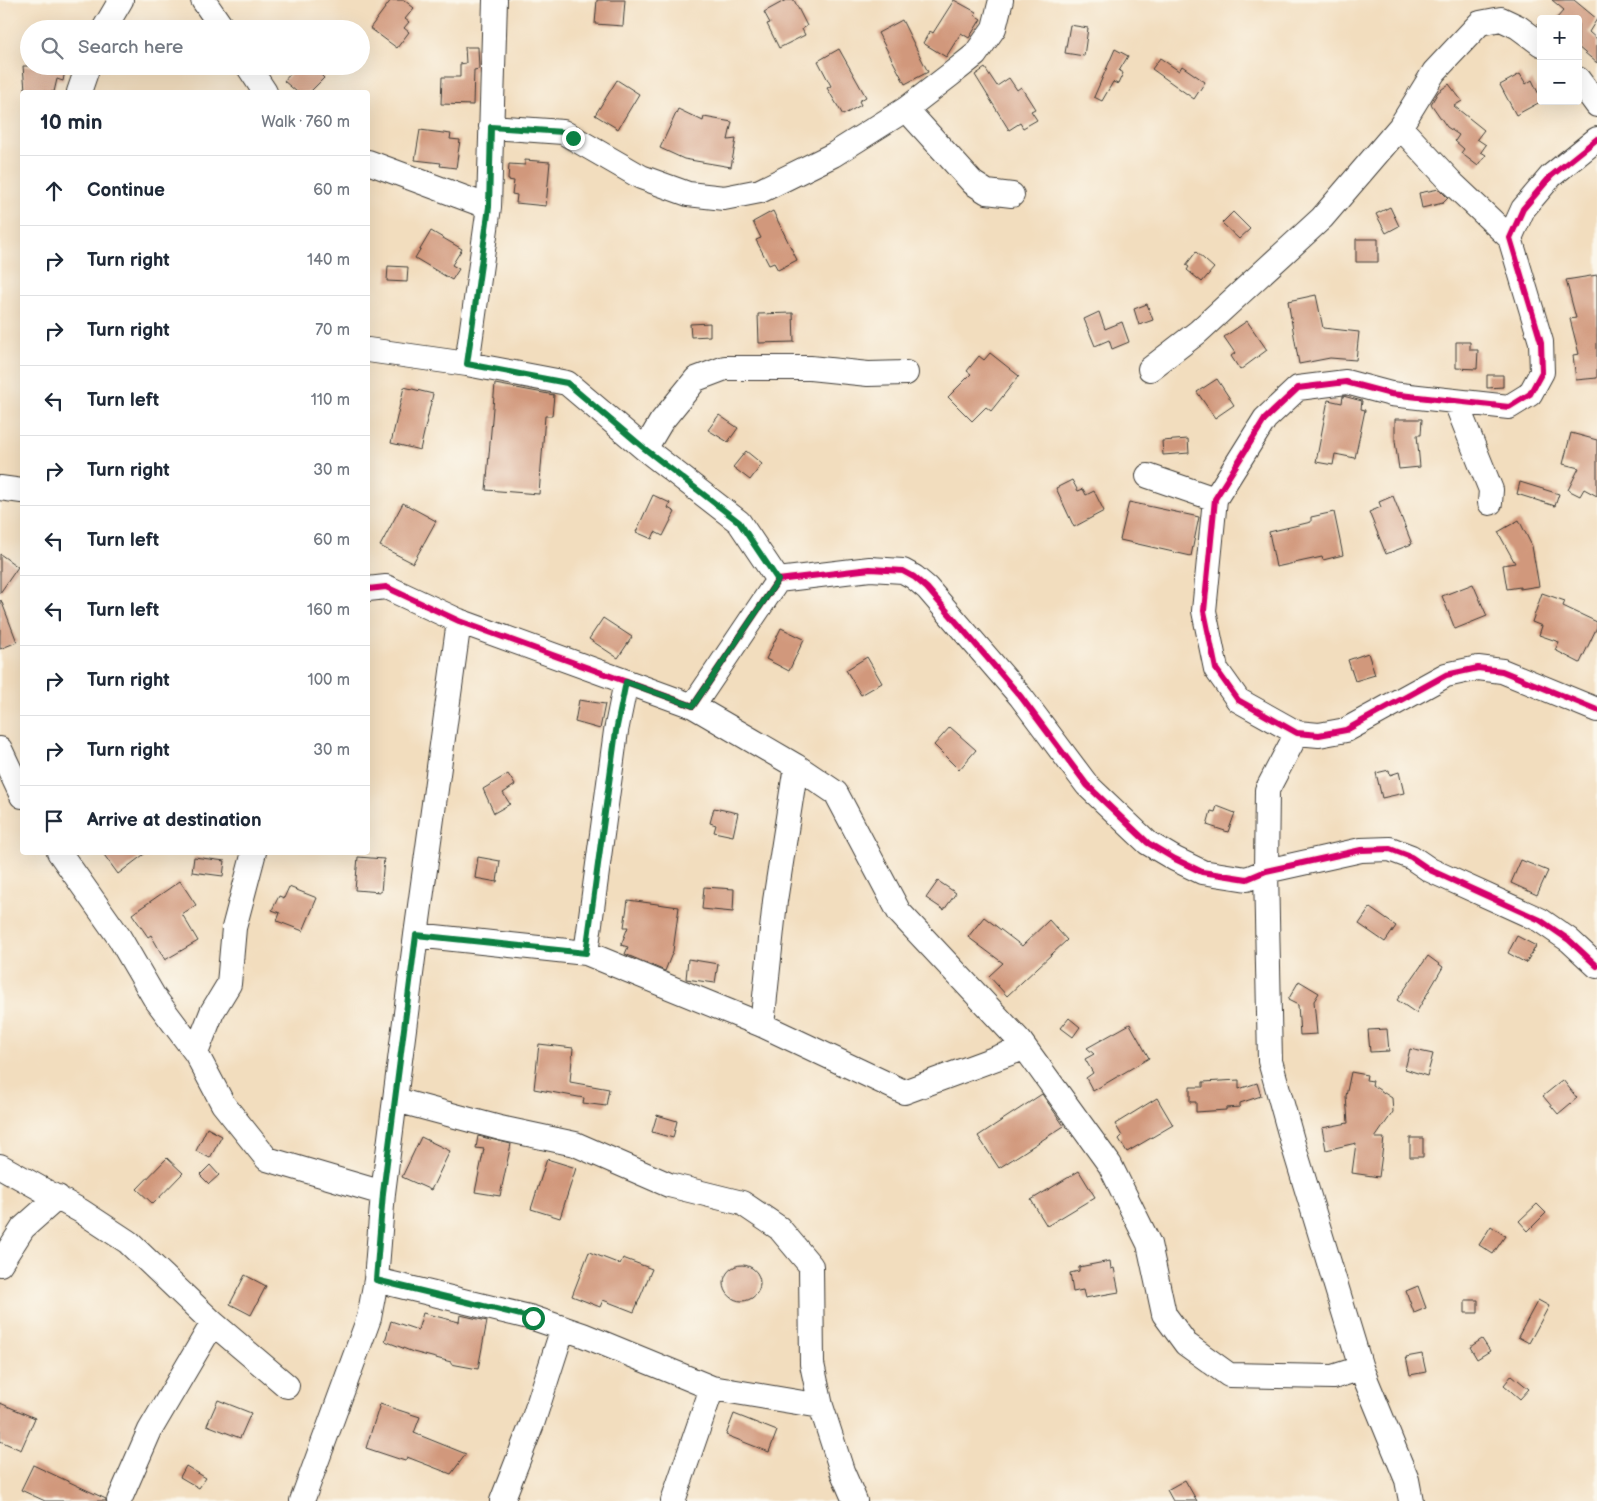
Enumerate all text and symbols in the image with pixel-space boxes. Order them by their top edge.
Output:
map controls [1537,15,1582,105]
button: + [1537,15,1582,60]
search box [20,20,370,75]
icon: search [38,34,66,62]
text: Search here [78,36,183,59]
button: − [1537,60,1582,105]
text: 10 min [40,110,102,135]
text: Walk · 760 m [261,113,350,132]
route end [562,127,585,150]
icon: ahead [40,177,68,205]
text: Continue [87,179,165,202]
text: 60 m [313,181,350,200]
icon: right [40,247,68,275]
text: Turn right [87,249,170,272]
text: 140 m [307,251,350,270]
icon: right [40,317,68,345]
text: Turn right [87,319,170,342]
text: 70 m [315,321,350,340]
icon: left [40,387,68,415]
text: Turn left [87,389,159,412]
text: 110 m [311,391,350,410]
icon: right [40,457,68,485]
text: Turn right [87,459,170,482]
text: 30 m [313,461,350,480]
icon: left [40,527,68,555]
text: Turn left [87,529,159,552]
text: 60 m [313,531,350,550]
icon: left [40,597,68,625]
text: Turn left [87,599,159,622]
text: 160 m [307,601,350,620]
icon: right [40,667,68,695]
text: Turn right [87,669,170,692]
text: 100 m [307,671,350,690]
icon: right [40,737,68,765]
text: Turn right [87,739,170,762]
text: 30 m [313,741,350,760]
icon: arrive [40,807,68,835]
text: Arrive at destination [87,809,262,832]
route start [522,1307,545,1330]

